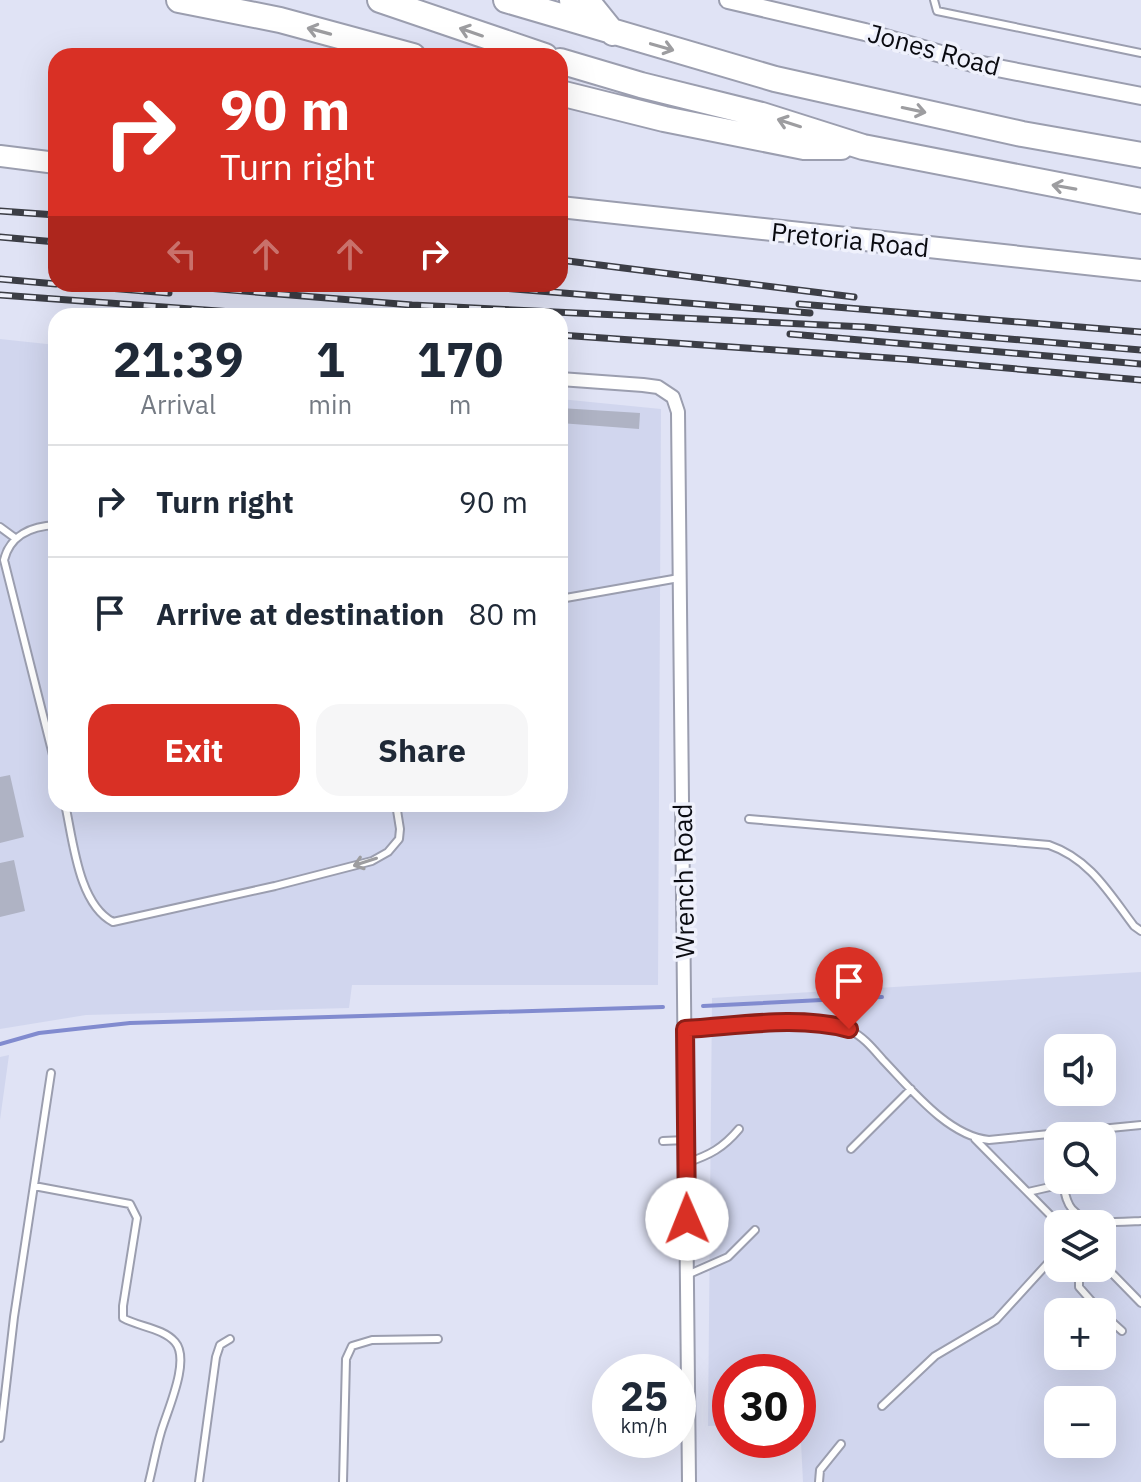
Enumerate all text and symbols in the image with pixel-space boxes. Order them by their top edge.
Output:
street label: Jones Road [864,15,1004,83]
one-way arrow [307,22,333,37]
one-way arrow [459,24,483,38]
one-way arrow [648,40,674,55]
text: 90 m [220,73,350,145]
icon: right [88,80,192,184]
one-way arrow [900,103,926,118]
one-way arrow [777,115,802,130]
text: Turn right [220,143,376,190]
one-way arrow [1052,179,1077,194]
street label: Pretoria Road [769,214,931,264]
icon: left [160,232,204,276]
icon: ahead [244,232,288,276]
icon: ahead [328,232,372,276]
icon: right [412,232,456,276]
text: 21:39 [113,328,244,390]
text: 1 [316,328,345,390]
text: 170 [417,328,503,390]
text: Arrival [140,387,216,421]
text: min [308,387,352,421]
text: m [449,387,471,421]
icon: right [88,479,132,523]
text: Turn right [156,482,294,521]
text: 90 m [459,482,528,521]
icon: arrive [88,591,132,635]
text: Arrive at destination [156,594,444,633]
text: 80 m [468,594,538,633]
button: Exit [88,704,300,796]
button: Share [316,704,528,796]
street label: Wrench Road [665,803,701,959]
one-way arrow [353,856,378,871]
pin [815,947,883,1029]
icon: arrive [827,959,871,1003]
map controls [1044,1034,1116,1458]
button: sound [1044,1034,1116,1106]
button: search [1044,1122,1116,1194]
position arrow [645,1177,729,1261]
button: layers [1044,1210,1116,1282]
button: + [1044,1298,1116,1370]
speed limit sign: 30 [712,1354,816,1458]
text: 25 [620,1370,668,1422]
button: − [1044,1386,1116,1458]
text: km/h [620,1412,668,1439]

